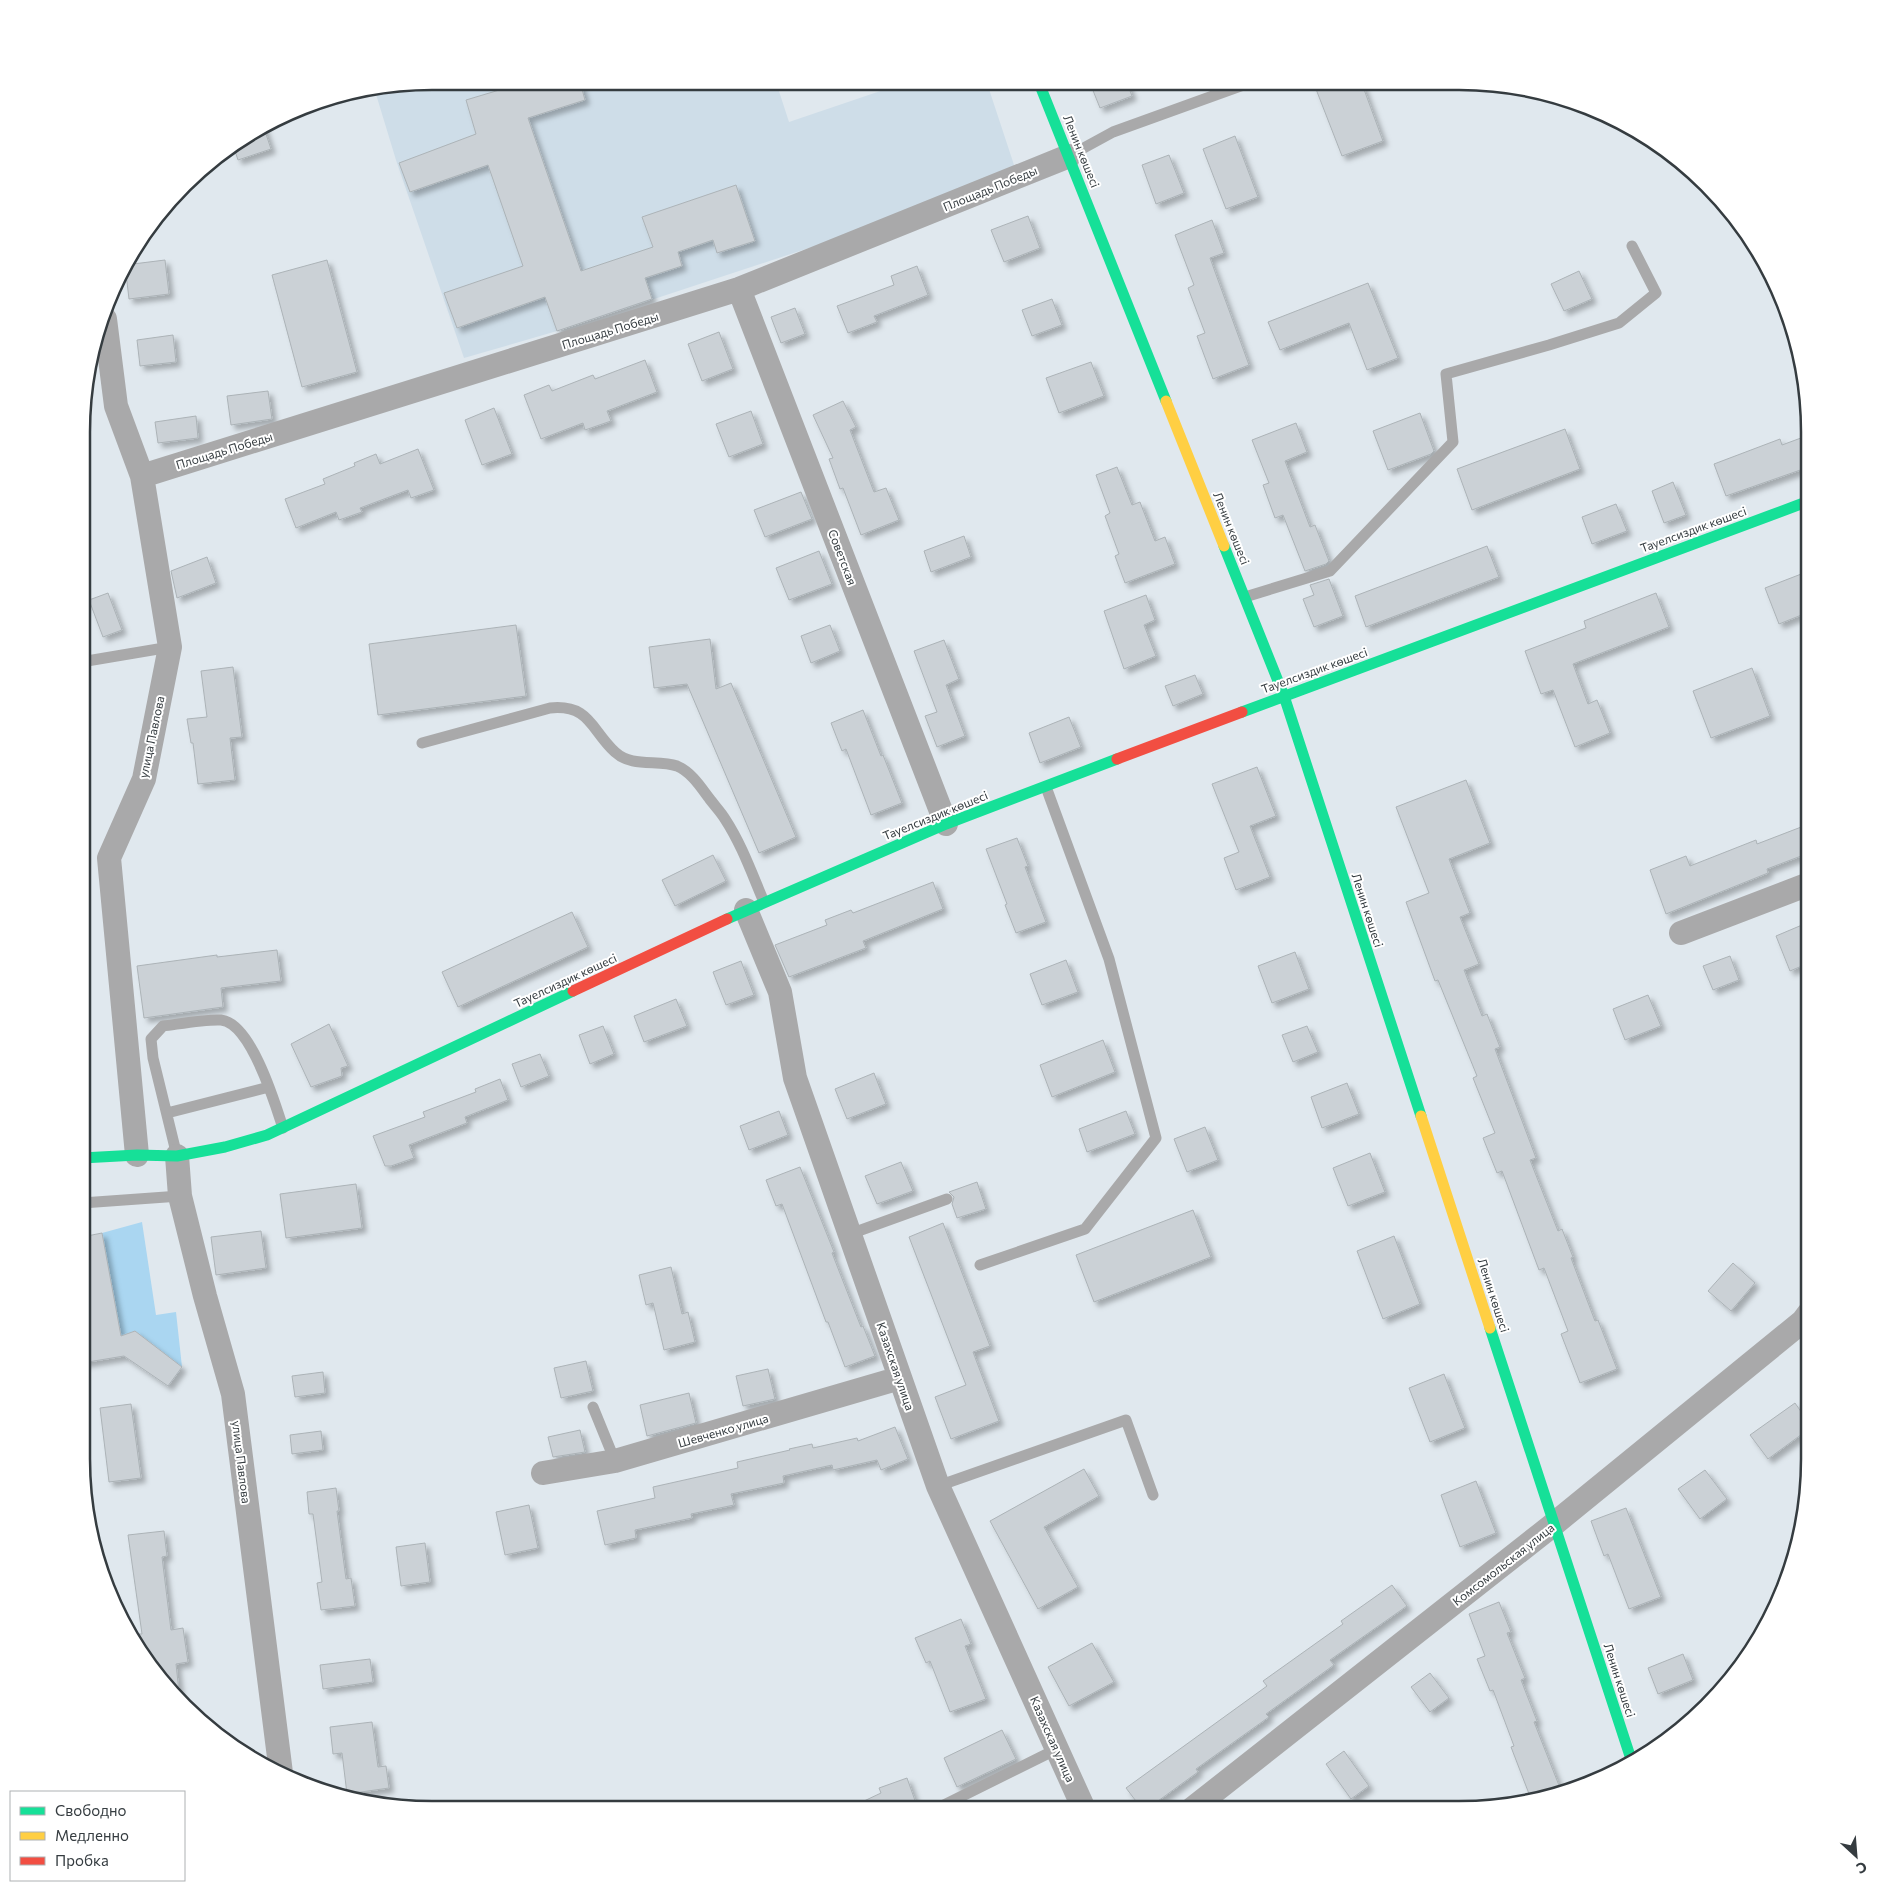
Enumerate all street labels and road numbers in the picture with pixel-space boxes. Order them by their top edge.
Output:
street label: Ленин көшесі [1061,113,1103,189]
street label: Площадь Победы [941,163,1039,213]
street label: Площадь Победы [560,309,660,351]
street label: Площадь Победы [174,429,274,471]
street label: Ленин көшесі [1211,490,1253,566]
street label: Тауелсиздик көшесі [1638,503,1748,555]
street label: Советская [826,527,860,587]
street label: Тауелсиздик көшесі [1259,644,1369,696]
street label: улица Павлова [135,695,167,779]
street label: Тауелсиздик көшесі [881,788,989,842]
street label: Ленин көшесі [1349,871,1387,949]
street label: Тауелсиздик көшесі [511,950,619,1010]
street label: Ленин көшесі [1475,1256,1513,1334]
street label: Казахская улица [874,1320,918,1412]
street label: Шевченко улица [676,1410,770,1450]
street label: улица Павлова [230,1420,254,1504]
street label: Комсомольская улица [1449,1520,1557,1608]
street label: Ленин көшесі [1601,1641,1639,1719]
street label: Казахская улица [1028,1694,1078,1784]

